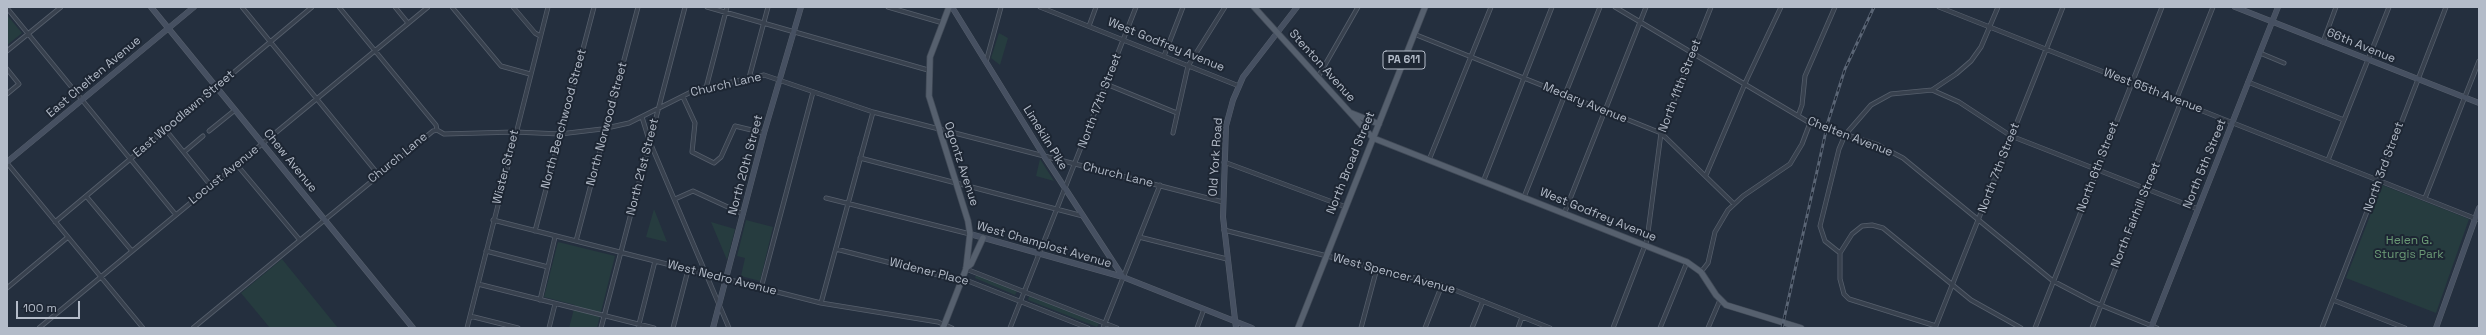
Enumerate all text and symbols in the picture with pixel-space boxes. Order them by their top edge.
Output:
street label: West Godfrey Avenue [1105,15,1227,75]
street label: 66th Avenue [2324,26,2398,66]
street label: Stenton Avenue [1286,27,1358,105]
street label: East Chelten Avenue [44,33,144,121]
street label: North 11th Street [1656,37,1704,135]
street label: North Beechwood Street [538,47,590,191]
road number: PA 611 [1383,51,1425,69]
street label: North 17th Street [1075,52,1125,150]
street label: North Norwood Street [584,61,630,187]
street label: West 65th Avenue [2101,65,2205,117]
street label: East Woodlawn Street [130,67,238,161]
street label: Church Lane [689,70,763,100]
street label: Medary Avenue [1541,80,1629,126]
street label: Limekiln Pike [1020,103,1070,173]
street label: North Broad Street [1324,109,1378,217]
street label: North 20th Street [726,113,766,217]
street label: Chelten Avenue [1805,114,1895,160]
street label: North 21st Street [624,117,662,217]
street label: Old York Road [1206,117,1226,197]
street label: North 5th Street [2180,117,2230,211]
street label: Ogontz Avenue [941,120,981,208]
street label: North 6th Street [2074,120,2122,214]
street label: North 3rd Street [2361,120,2407,214]
street label: North 7th Street [1975,121,2023,215]
street label: Chew Avenue [260,127,320,195]
street label: Wister Street [490,128,522,206]
street label: Church Lane [365,130,431,186]
street label: Locust Avenue [186,142,262,208]
street label: Church Lane [1081,159,1155,191]
street label: North Fairhill Street [2108,160,2164,270]
street label: West Godfrey Avenue [1537,185,1659,245]
street label: West Champlost Avenue [975,219,1113,271]
park label: Helen G. Sturgis Park [2374,234,2444,262]
street label: West Spencer Avenue [1331,251,1457,297]
street label: Widener Place [888,255,970,289]
street label: West Nedro Avenue [666,257,778,299]
scale bar [18,293,82,319]
text: 100 m [23,300,57,316]

